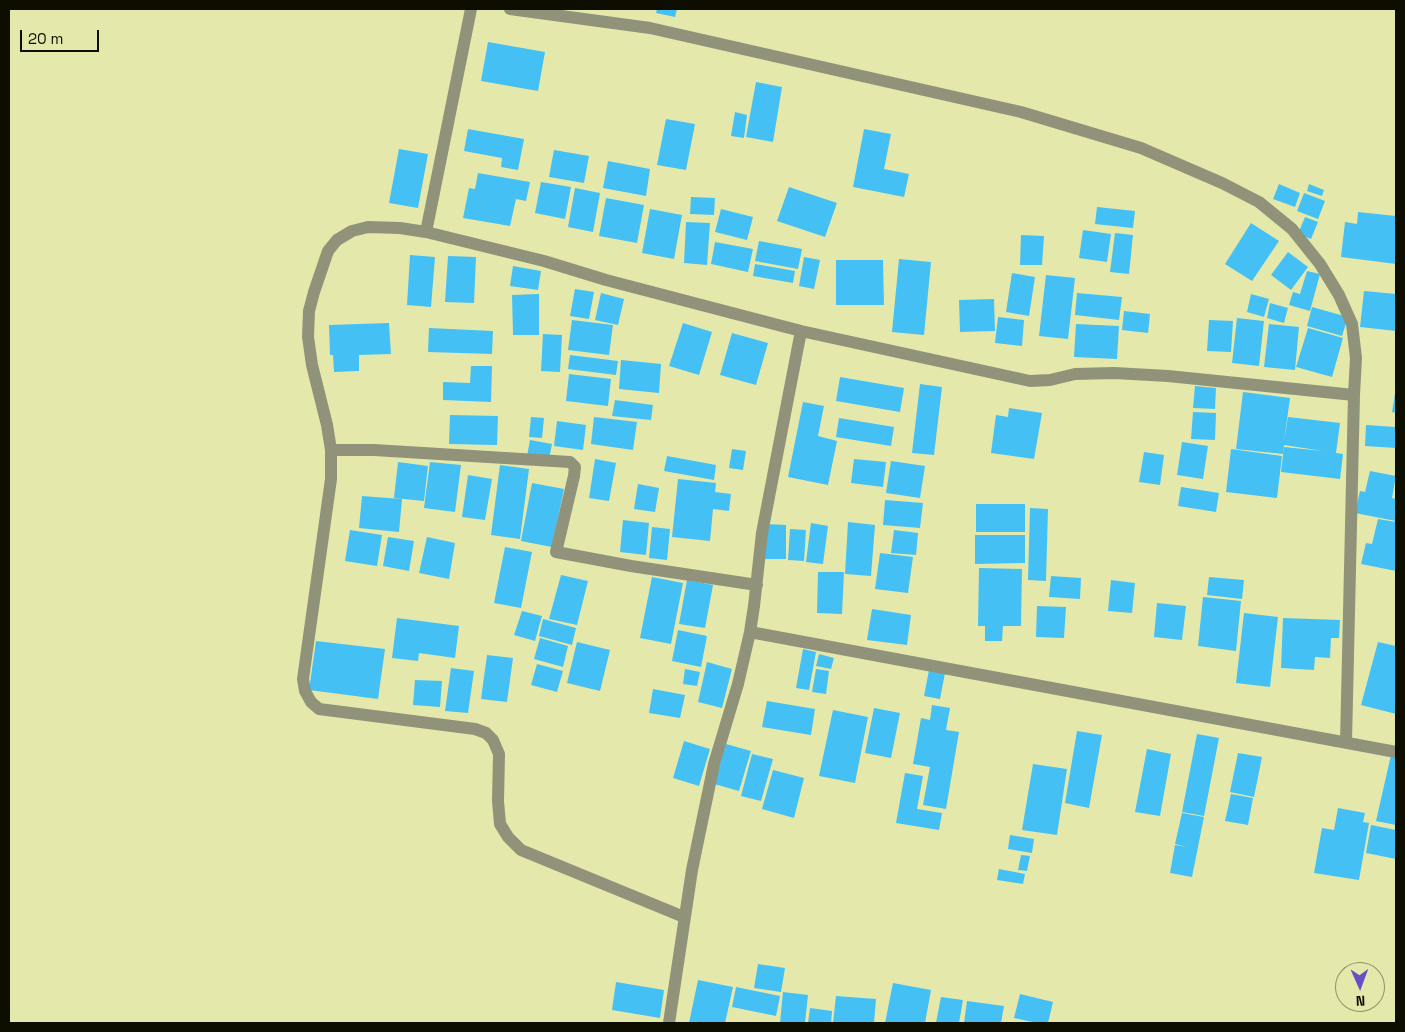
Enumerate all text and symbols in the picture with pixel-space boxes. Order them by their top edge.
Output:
scale bar [22,20,101,52]
text: 20 m [28,29,63,48]
north arrow [1335,962,1385,1012]
text: N [1355,992,1366,1010]

